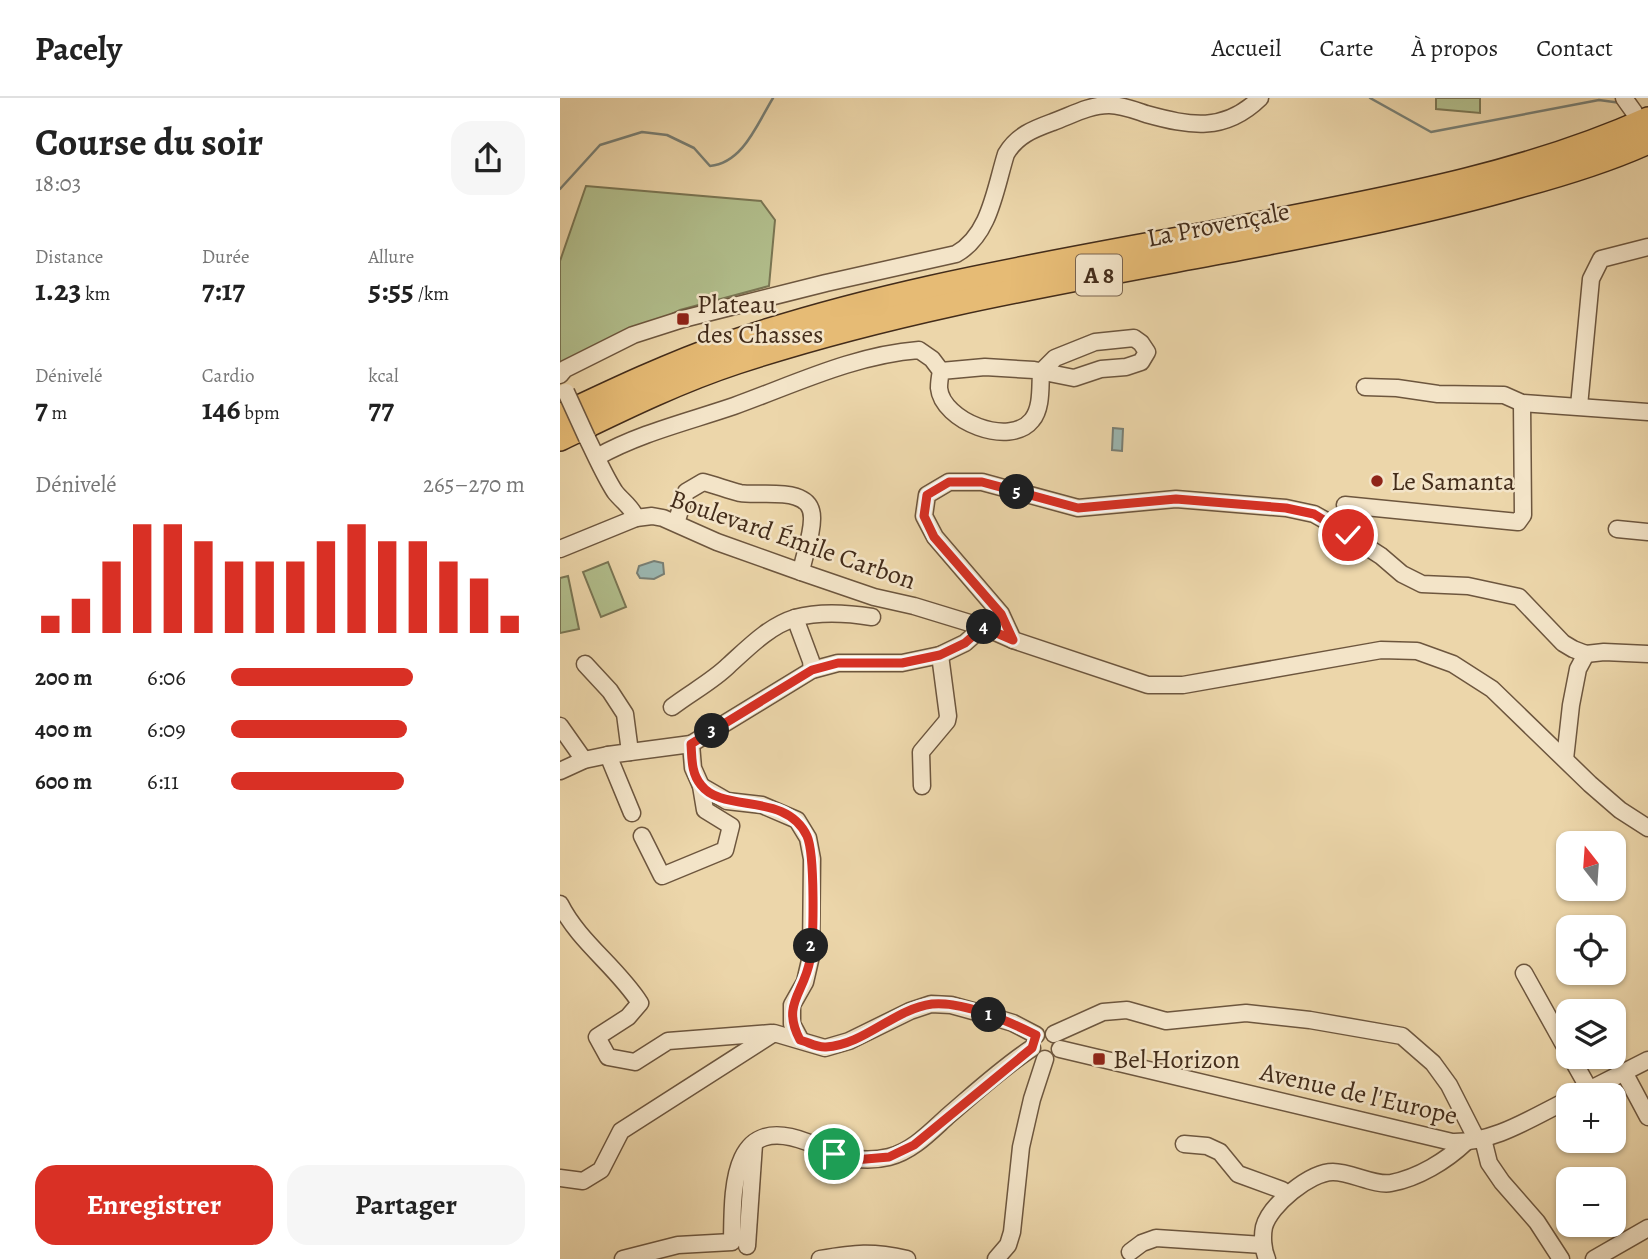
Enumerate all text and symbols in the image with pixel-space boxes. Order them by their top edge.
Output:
text: Pacely [35,26,122,71]
text: Accueil [1211,32,1281,64]
text: Carte [1319,32,1374,64]
text: À propos [1412,32,1498,64]
text: Contact [1536,32,1613,64]
text: Course du soir [35,116,263,168]
button: share [451,121,525,195]
text: 18:03 [35,168,81,199]
street label: La Provençale [1144,194,1292,255]
text: Distance [35,244,103,270]
text: Durée [202,244,249,270]
text: Allure [368,244,414,270]
road number: A 8 [1076,254,1122,295]
text: 1.23 [35,270,81,310]
text: 7:17 [202,270,245,310]
text: 5:55 [368,270,414,310]
text: km [81,281,110,307]
text: /km [414,281,449,307]
place label: Plateau des Chasses [697,287,824,352]
marker: Plateau des Chasses [675,311,691,327]
text: Dénivelé [35,363,102,389]
text: Cardio [202,363,255,389]
text: kcal [368,363,399,389]
text: 7 [35,389,48,429]
text: 146 [202,389,241,429]
text: 77 [368,389,394,429]
text: m [48,400,67,426]
text: bpm [241,400,280,426]
place label: Le Samanta [1391,464,1515,499]
text: Dénivelé [35,469,117,500]
text: 265–270 m [423,469,525,500]
marker: Le Samanta [1369,473,1385,489]
pin: 5 [1000,474,1035,510]
text: 5 [1012,478,1021,504]
street label: Boulevard Émile Carbon [665,481,920,598]
pin [1318,505,1378,565]
icon: check [1329,516,1367,554]
pin: 4 [966,610,1002,644]
text: 4 [979,613,988,639]
text: 200 m [35,662,93,693]
text: 6:06 [147,662,186,693]
text: 400 m [35,714,92,745]
text: 6:09 [147,714,186,745]
pin: 3 [694,714,730,748]
text: 3 [707,717,716,743]
text: 600 m [35,766,92,797]
text: 6:11 [147,766,179,797]
north arrow [1556,831,1626,901]
map controls [1556,831,1626,1237]
button: locate [1556,915,1626,985]
pin: 2 [793,928,828,964]
text: 2 [806,932,815,958]
pin: 1 [972,998,1006,1032]
button: layers [1556,999,1626,1069]
text: 1 [985,1001,992,1027]
place label: Bel Horizon [1113,1042,1240,1077]
marker: Bel Horizon [1091,1051,1107,1067]
street label: Avenue de l'Europe [1256,1054,1461,1133]
button: + [1556,1083,1626,1153]
pin [804,1124,864,1184]
icon: arrive [815,1135,853,1173]
button: Enregistrer [35,1165,273,1245]
button: Partager [287,1165,525,1245]
button: − [1556,1167,1626,1237]

